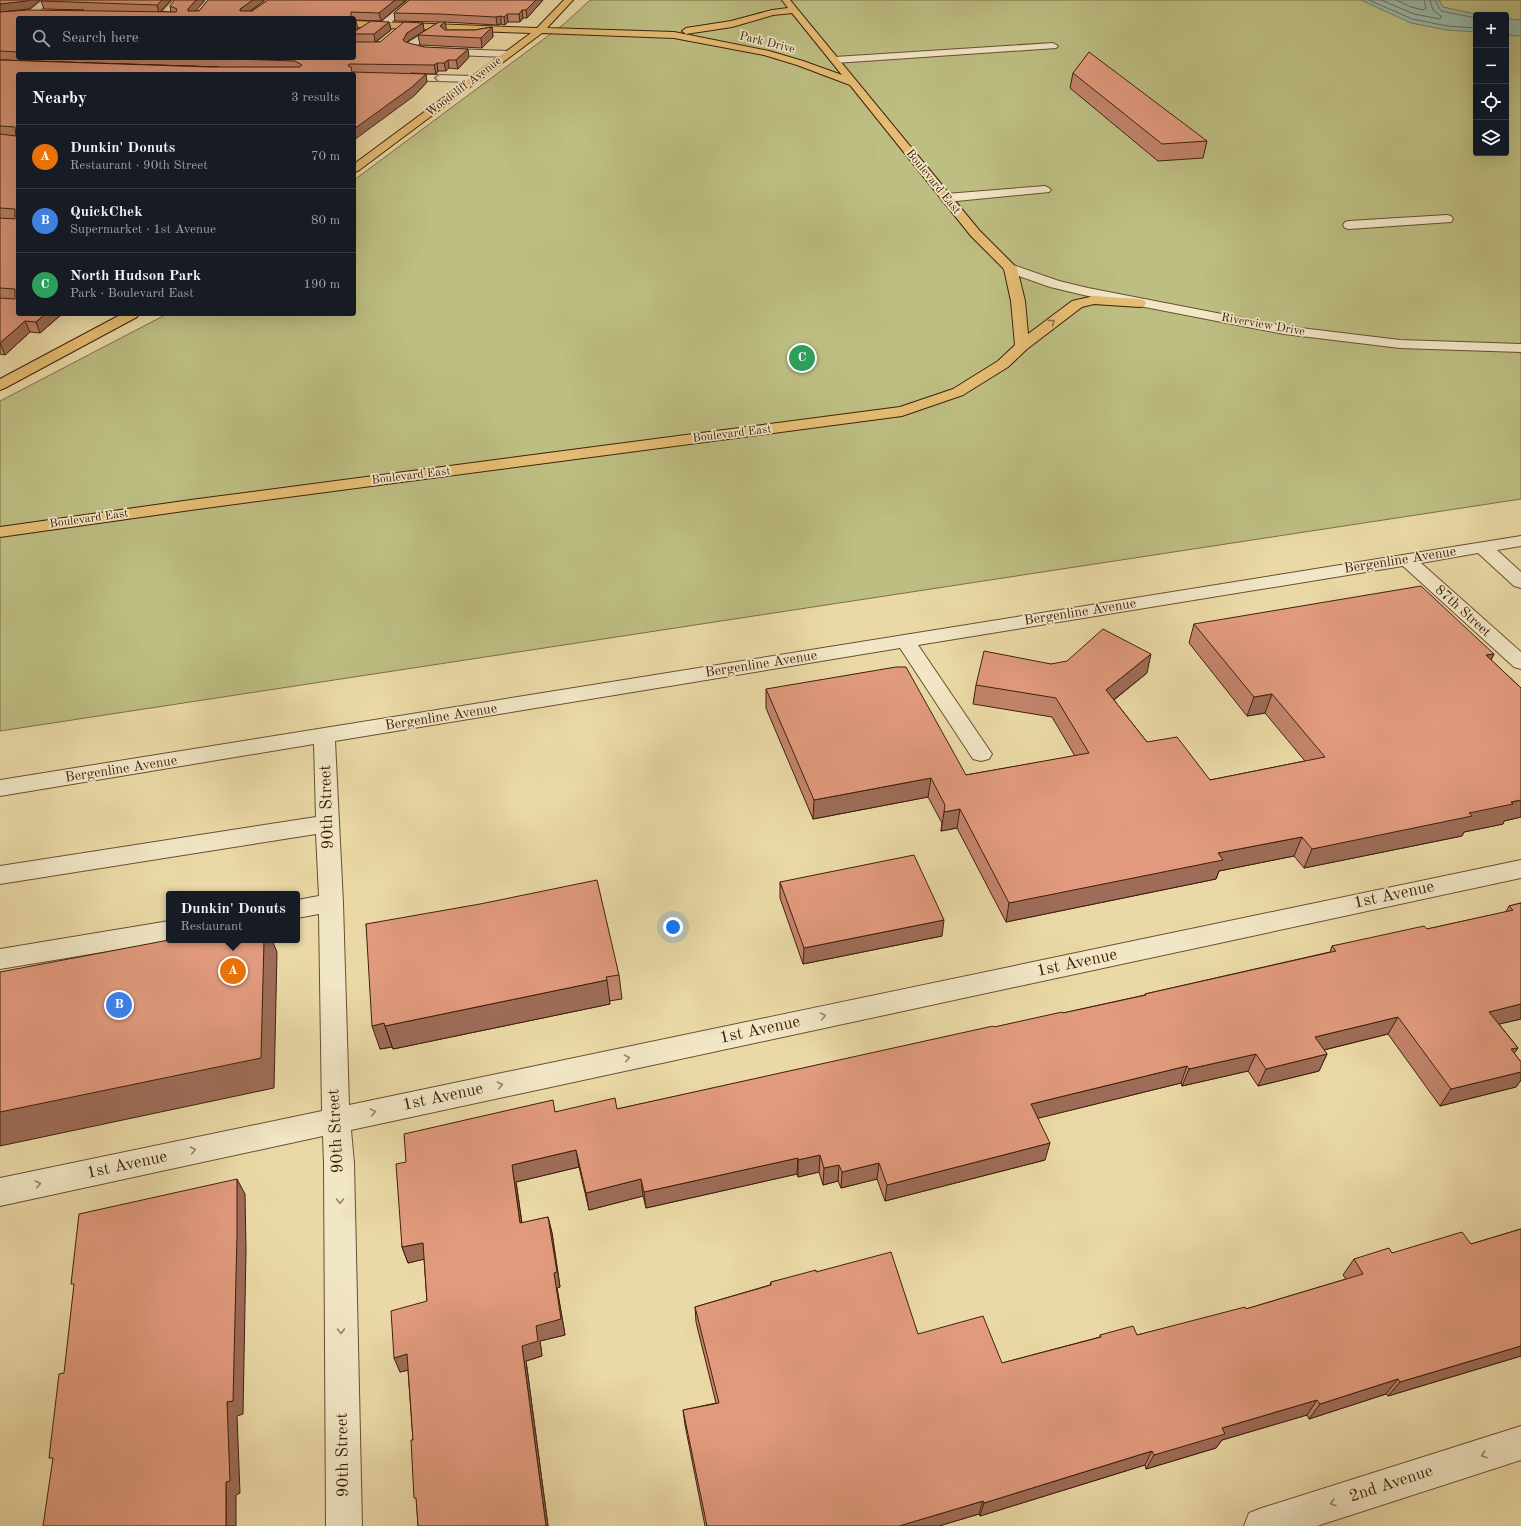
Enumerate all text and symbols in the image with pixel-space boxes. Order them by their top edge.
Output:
map controls [1473,12,1509,156]
button: + [1473,12,1509,48]
search box [16,16,356,60]
icon: search [30,27,52,49]
street label: Park Drive [738,30,797,56]
text: Search here [62,31,139,46]
button: − [1473,48,1509,84]
street label: Woodcliff Avenue [424,55,504,119]
one-way arrow [434,74,440,82]
button: locate [1473,84,1509,120]
text: Nearby [32,90,87,107]
text: 3 results [291,91,340,104]
button: layers [1473,120,1509,156]
text: Dunkin' Donuts [70,141,175,156]
street label: Boulevard East [903,147,963,217]
text: A [40,150,50,163]
text: 70 m [311,150,340,163]
text: Restaurant · 90th Street [70,159,208,172]
text: QuickChek [70,205,143,220]
text: B [40,214,50,227]
text: 80 m [311,214,340,227]
text: Supermarket · 1st Avenue [70,223,216,236]
text: North Hudson Park [70,269,201,284]
text: C [41,278,49,291]
text: 190 m [303,278,340,291]
text: Park · Boulevard East [70,287,194,300]
street label: Riverview Drive [1220,312,1306,338]
one-way arrow [1048,319,1055,326]
pin: C [789,343,815,373]
street label: Boulevard East [692,423,772,445]
street label: Boulevard East [371,465,451,487]
street label: Boulevard East [49,508,129,530]
street label: Bergenline Avenue [1343,544,1457,576]
street label: 87th Street [1432,582,1494,640]
street label: Bergenline Avenue [1023,596,1137,628]
street label: Bergenline Avenue [704,648,818,680]
street label: Bergenline Avenue [384,701,498,733]
street label: Bergenline Avenue [64,753,178,785]
street label: 90th Street [317,764,337,850]
street label: 1st Avenue [1352,878,1436,912]
popup [166,891,300,943]
text: Dunkin' Donuts [180,902,286,917]
your location [663,917,683,937]
text: Restaurant [180,920,243,933]
street label: 1st Avenue [1035,946,1119,980]
pin: A [220,956,246,986]
pin: B [106,990,132,1020]
street label: 1st Avenue [718,1013,802,1047]
one-way arrow [820,1013,826,1021]
one-way arrow [624,1054,631,1062]
street label: 1st Avenue [401,1080,485,1114]
one-way arrow [497,1081,503,1089]
street label: 90th Street [325,1088,347,1174]
one-way arrow [370,1108,376,1116]
one-way arrow [189,1147,196,1155]
street label: 1st Avenue [85,1148,169,1182]
one-way arrow [35,1180,41,1188]
one-way arrow [335,1198,344,1204]
one-way arrow [337,1328,345,1334]
street label: 90th Street [334,1412,352,1498]
one-way arrow [1481,1450,1488,1459]
street label: 2nd Avenue [1347,1462,1435,1505]
one-way arrow [1330,1498,1337,1507]

